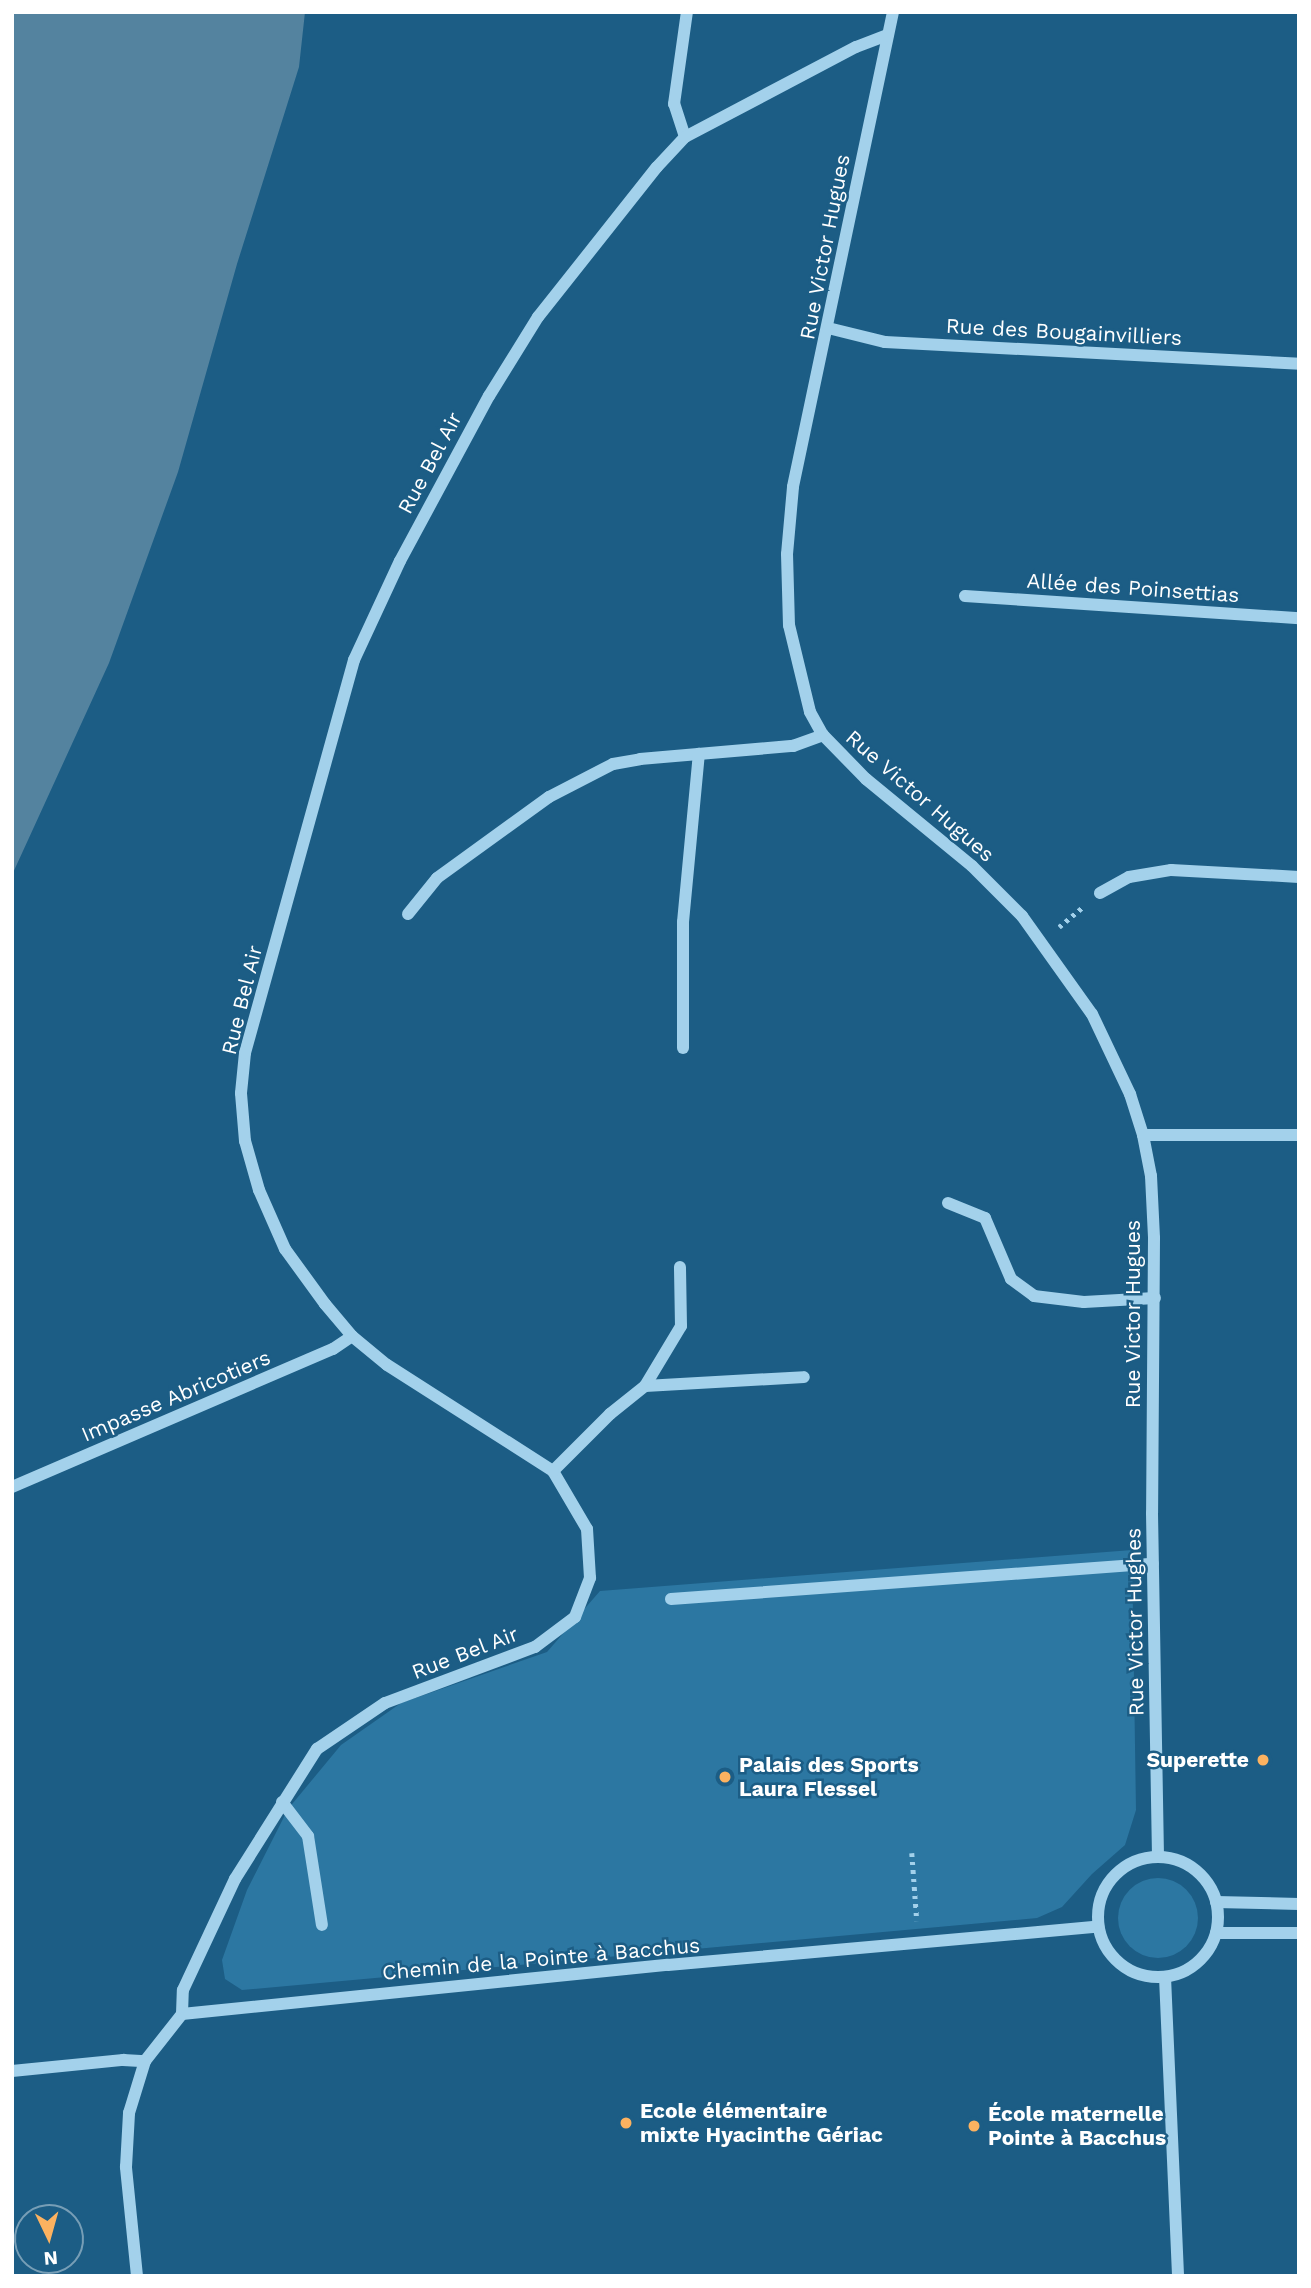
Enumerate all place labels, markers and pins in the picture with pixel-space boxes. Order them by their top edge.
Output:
place label: Superette [1147,1747,1249,1773]
place label: Palais des Sports Laura Flessel [739,1752,919,1802]
marker: Superette [1255,1752,1271,1768]
marker: Palais des Sports Laura Flessel [717,1769,733,1785]
place label: Ecole élémentaire mixte Hyacinthe Gériac [640,2098,883,2148]
place label: École maternelle Pointe à Bacchus [988,2101,1166,2151]
marker: Ecole élémentaire mixte Hyacinthe Gériac [618,2115,634,2131]
marker: École maternelle Pointe à Bacchus [966,2118,982,2134]

